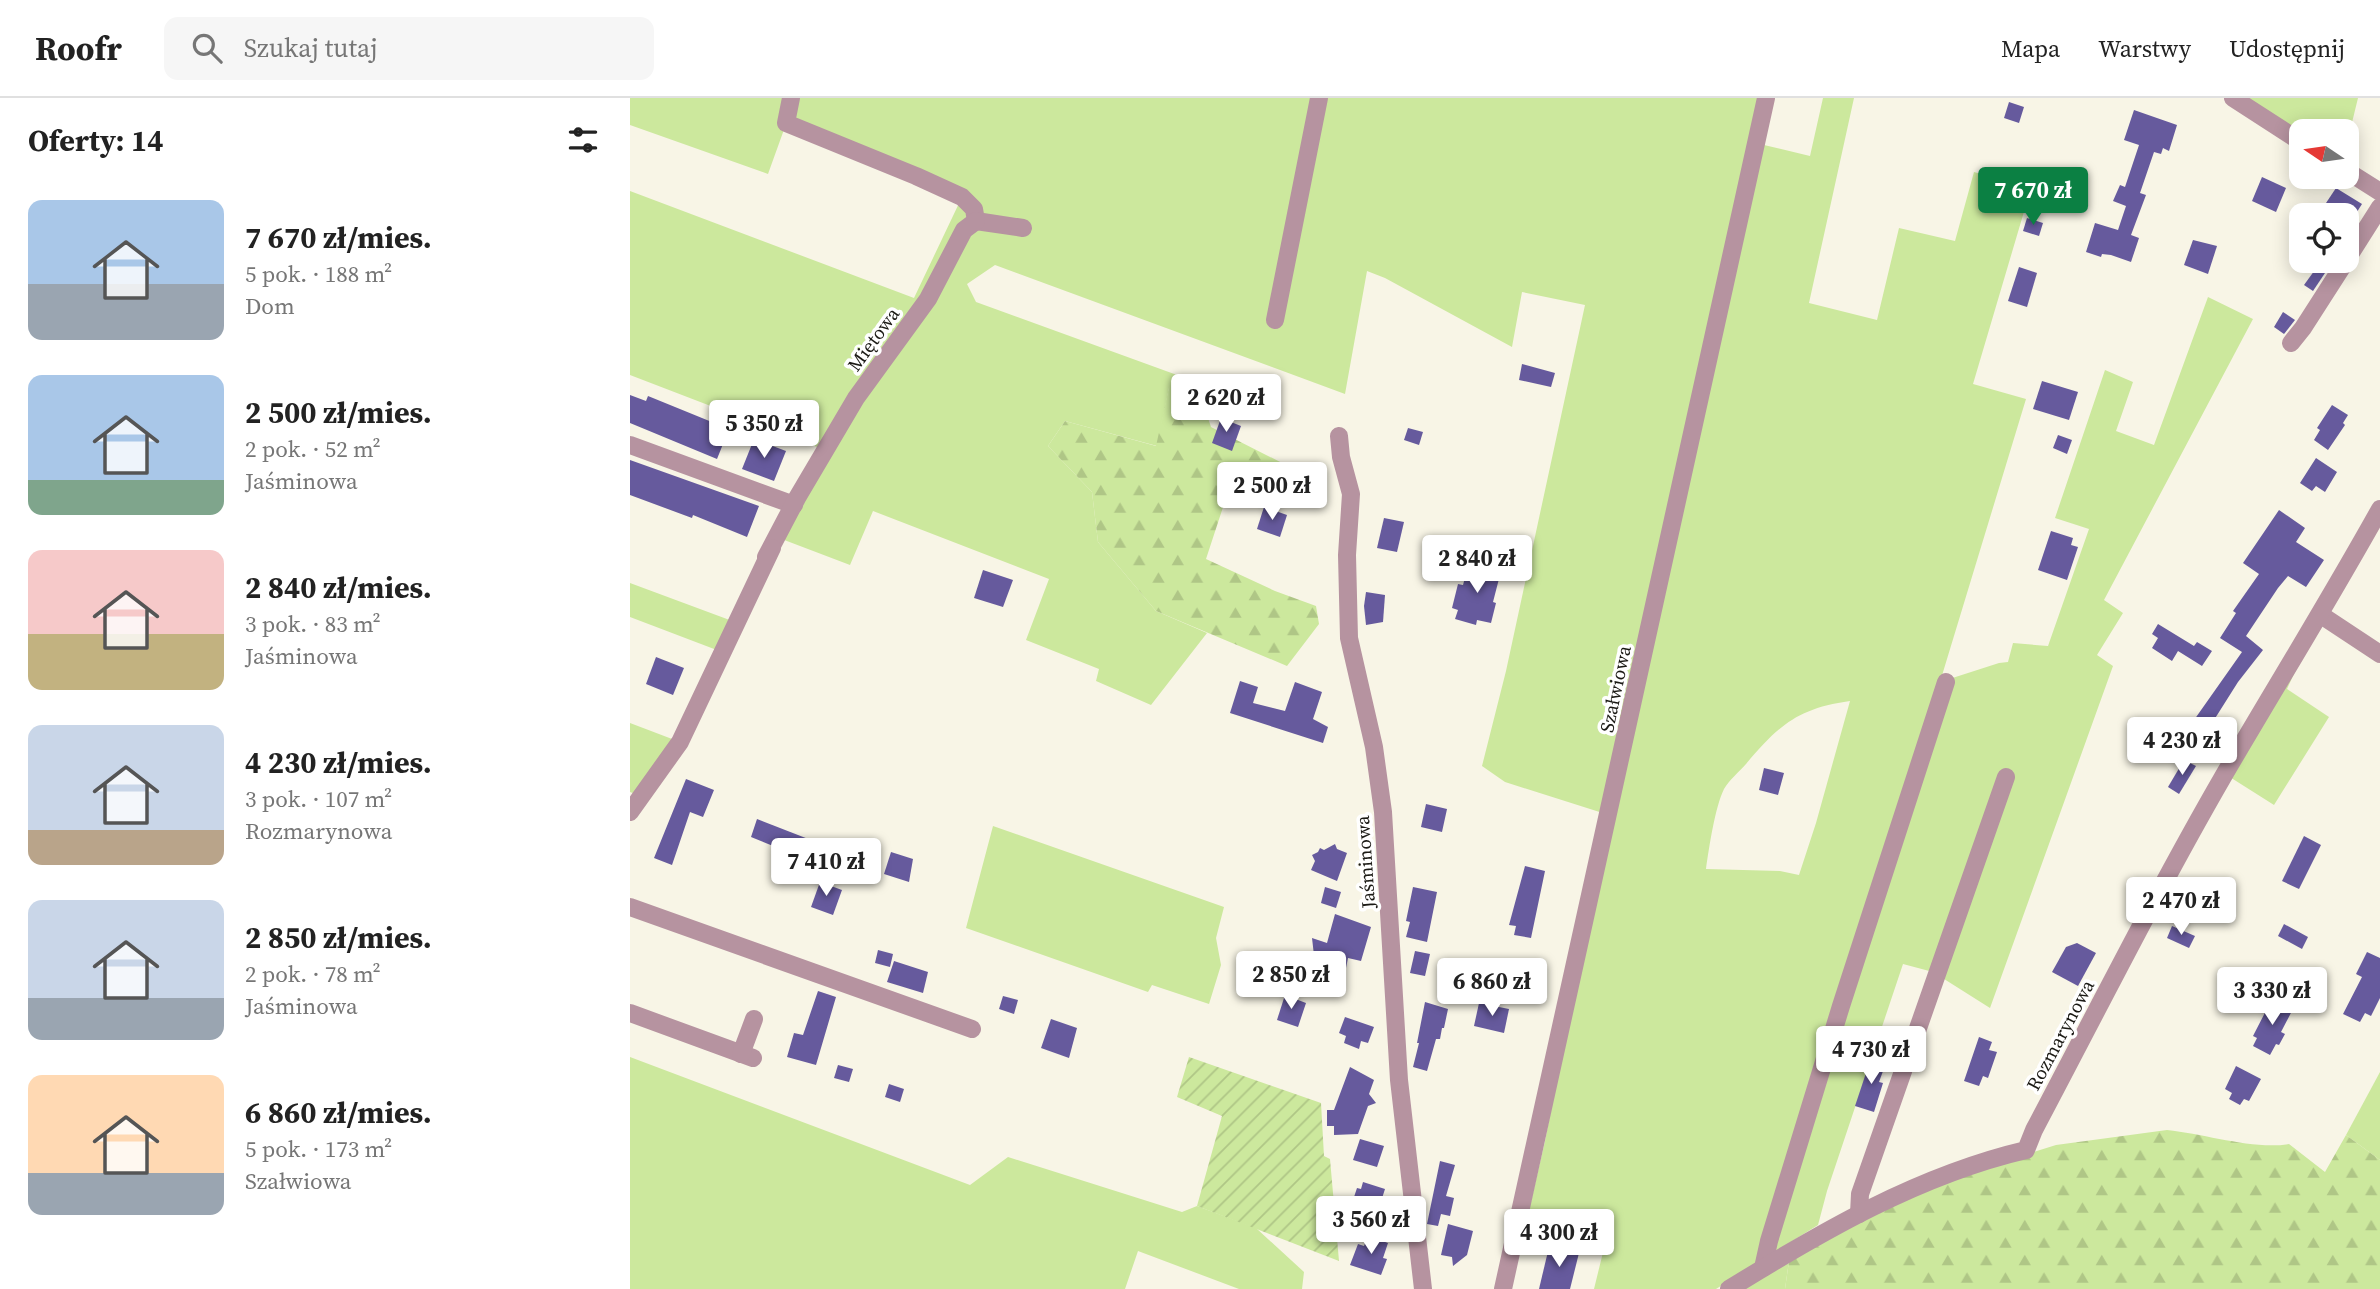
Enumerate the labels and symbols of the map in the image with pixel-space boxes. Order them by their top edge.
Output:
north arrow [2289,119,2359,189]
pin: 7 670 zł [1961,167,2105,227]
street label: Miętowa [841,302,905,376]
pin: 2 620 zł [1154,374,1298,434]
pin: 5 350 zł [692,400,836,460]
pin: 2 500 zł [1200,462,1344,522]
pin: 2 840 zł [1405,536,1549,595]
street label: Szałwiowa [1593,643,1637,735]
pin: 4 230 zł [2110,718,2254,777]
street label: Jaśminowa [1349,814,1381,910]
pin: 7 410 zł [754,838,898,898]
pin: 2 470 zł [2109,878,2253,937]
pin: 2 850 zł [1219,951,1363,1011]
pin: 6 860 zł [1420,958,1564,1018]
pin: 3 330 zł [2200,968,2344,1027]
street label: Rozmarynowa [2020,975,2100,1095]
pin: 4 730 zł [1799,1026,1943,1086]
pin: 3 560 zł [1299,1196,1443,1256]
pin: 4 300 zł [1487,1210,1631,1269]

